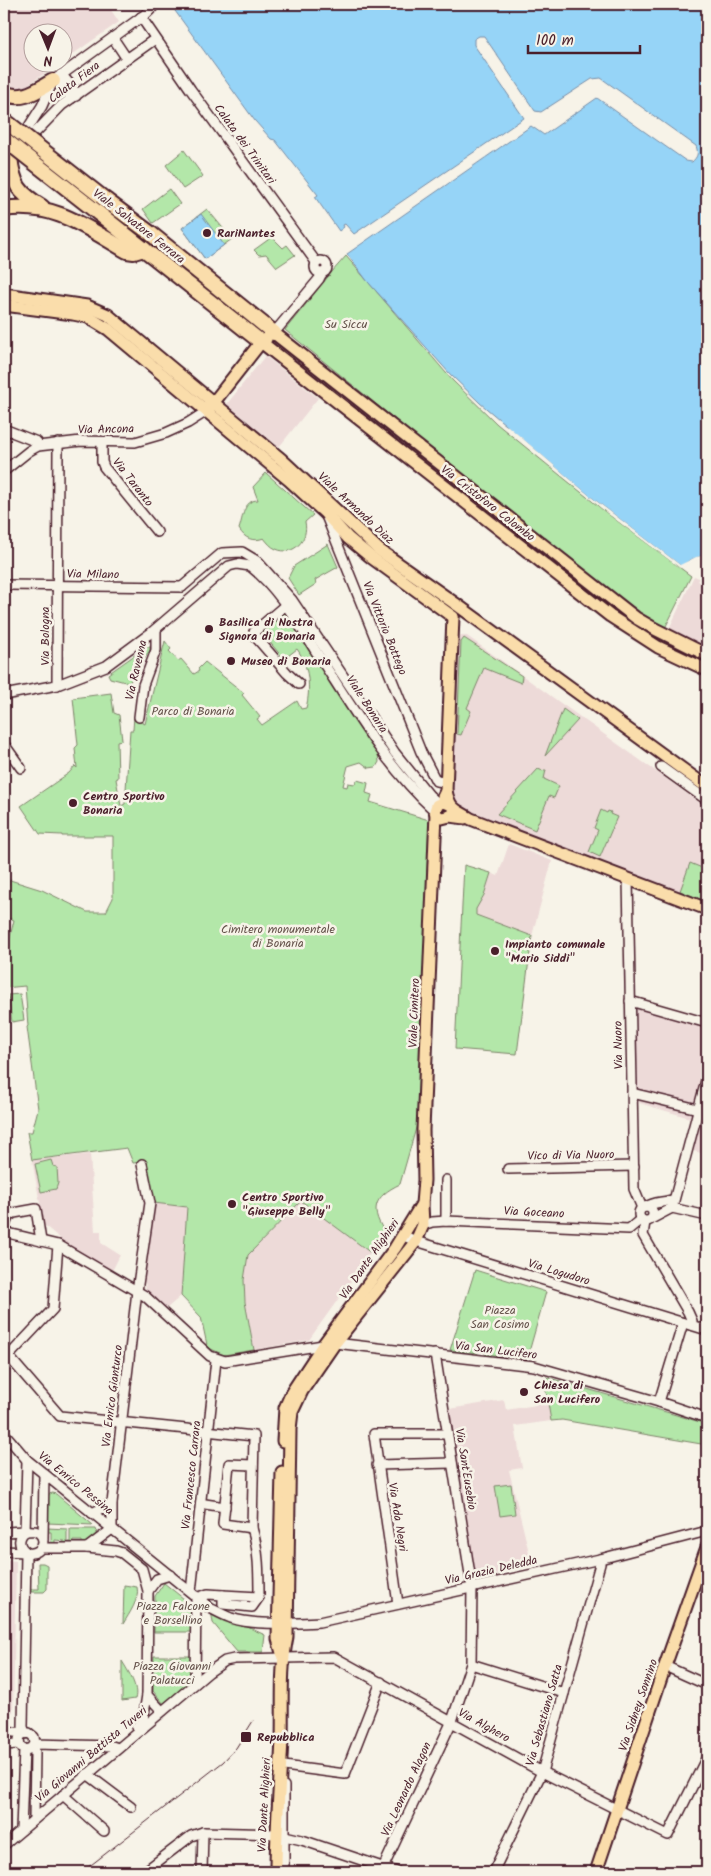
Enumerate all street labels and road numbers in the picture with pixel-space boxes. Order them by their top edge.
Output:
street label: Calata Fiera [44,56,105,108]
street label: Calata dei Trinitari [209,100,281,189]
street label: Viale Salvatore Ferrara [88,184,189,269]
street label: Via Ancona [78,420,135,439]
street label: Via Taranto [107,454,158,511]
street label: Via Cristoforo Colombo [436,460,539,546]
street label: Viale Armando Diaz [313,468,398,549]
street label: Via Milano [67,565,119,584]
street label: Via Vittorio Bottego [357,578,412,678]
street label: Via Bologna [36,606,55,665]
street label: Via Ravenna [120,638,153,702]
street label: Viale Bonaria [341,672,393,737]
street label: Viale Cimitero [404,978,425,1048]
street label: Via Nuoro [609,1021,628,1069]
street label: Vico di Via Nuoro [527,1145,615,1166]
street label: Via Goceano [503,1201,565,1224]
street label: Via Dante Alighieri [334,1214,405,1303]
street label: Via Logudoro [525,1254,592,1291]
street label: Via San Lucifero [454,1336,538,1365]
street label: Via Enrico Gianturco [97,1344,128,1448]
street label: Via Francesco Carrara [176,1419,207,1530]
street label: Via Sant'Eusebio [450,1427,481,1511]
street label: Via Enrico Pessina [34,1447,118,1520]
street label: Via Ada Negri [383,1481,412,1554]
street label: Via Grazia Deledda [443,1551,540,1590]
street label: Via Sidney Sonnino [614,1656,663,1754]
street label: Via Sebastiano Satta [521,1662,568,1768]
street label: Via Giovanni Battista Tuveri [31,1701,153,1807]
street label: Via Alghero [454,1703,513,1748]
street label: Via Leonardo Alagon [376,1739,437,1840]
street label: Via Dante Alighieri [253,1756,277,1853]

